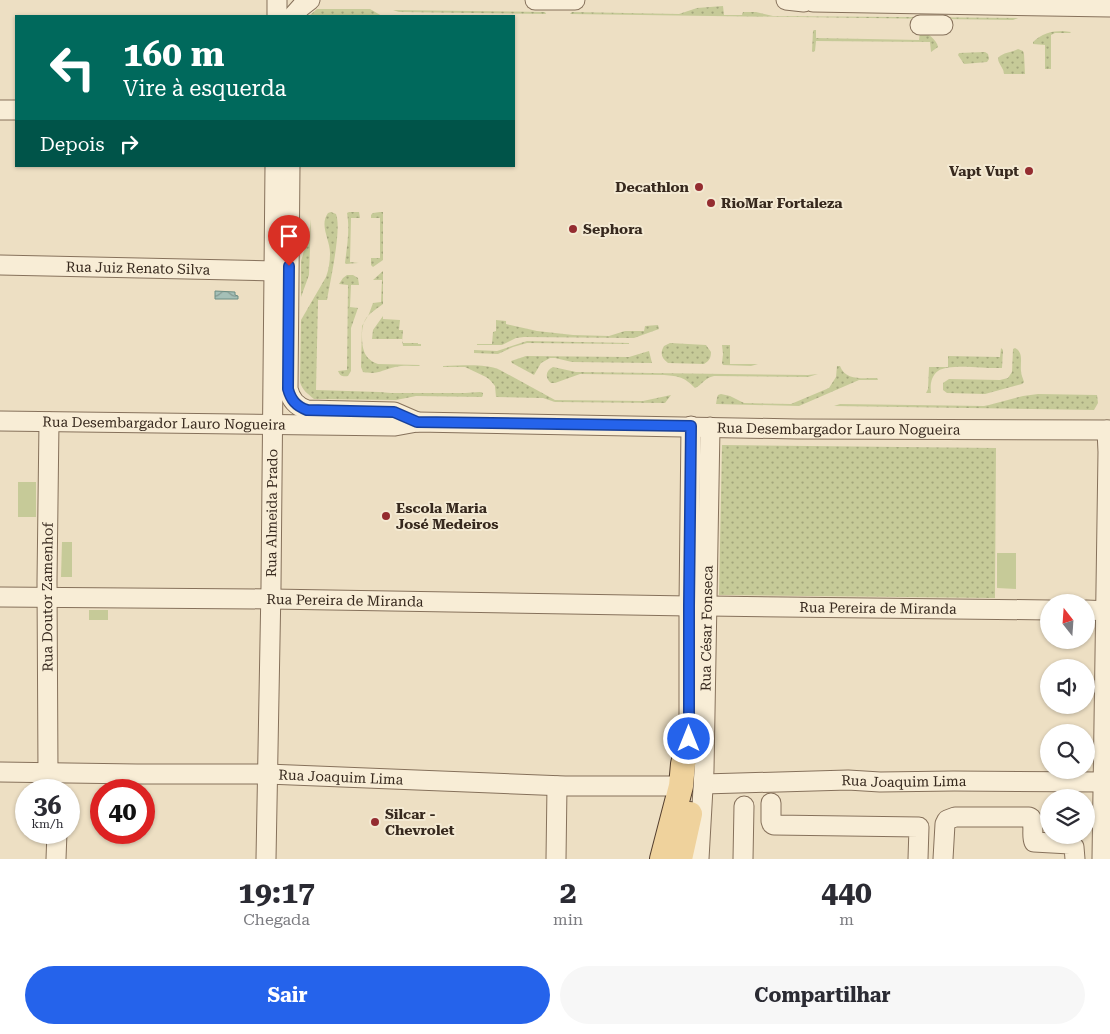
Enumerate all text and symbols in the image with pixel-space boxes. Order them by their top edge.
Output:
text: 160 m [123,34,224,75]
icon: left [40,35,105,100]
text: Vire à esquerda [123,76,286,101]
icon: right [115,130,143,158]
text: Depois [40,133,105,156]
place label: Vapt Vupt [949,163,1019,179]
marker: Vapt Vupt [1023,165,1035,177]
place label: Decathlon [615,179,690,195]
marker: Decathlon [693,181,705,193]
place label: RioMar Fortaleza [721,195,843,211]
marker: RioMar Fortaleza [705,197,717,209]
pin [268,215,310,266]
place label: Sephora [583,221,643,237]
icon: arrive [275,222,303,250]
marker: Sephora [567,223,579,235]
street label: Rua Juiz Renato Silva [66,258,211,278]
street label: Rua Desembargador Lauro Nogueira [42,414,286,433]
street label: Rua Desembargador Lauro Nogueira [717,420,961,438]
street label: Rua Almeida Prado [263,449,280,577]
place label: Escola Maria José Medeiros [396,500,499,532]
marker: Escola Maria José Medeiros [380,510,392,522]
street label: Rua Doutor Zamenhof [39,522,56,672]
street label: Rua César Fonseca [697,565,716,691]
street label: Rua Pereira de Miranda [266,591,424,610]
north arrow [1040,594,1095,649]
map controls [1040,594,1095,844]
street label: Rua Pereira de Miranda [799,599,957,617]
button: sound [1040,659,1095,714]
position arrow [662,712,714,764]
button: search [1040,724,1095,779]
street label: Rua Joaquim Lima [278,766,404,788]
street label: Rua Joaquim Lima [841,772,967,790]
speed limit sign: 40 [90,779,155,844]
button: layers [1040,789,1095,844]
text: 36 [33,791,62,820]
place label: Silcar - Chevrolet [385,806,455,838]
marker: Silcar - Chevrolet [369,816,381,828]
text: km/h [31,817,64,831]
text: 19:17 [238,875,315,910]
text: 2 [560,875,576,910]
text: 440 [821,875,872,910]
text: Chegada [243,910,310,929]
text: min [553,910,583,929]
text: m [839,910,854,929]
button: Sair [25,966,550,1024]
button: Compartilhar [560,966,1085,1024]

